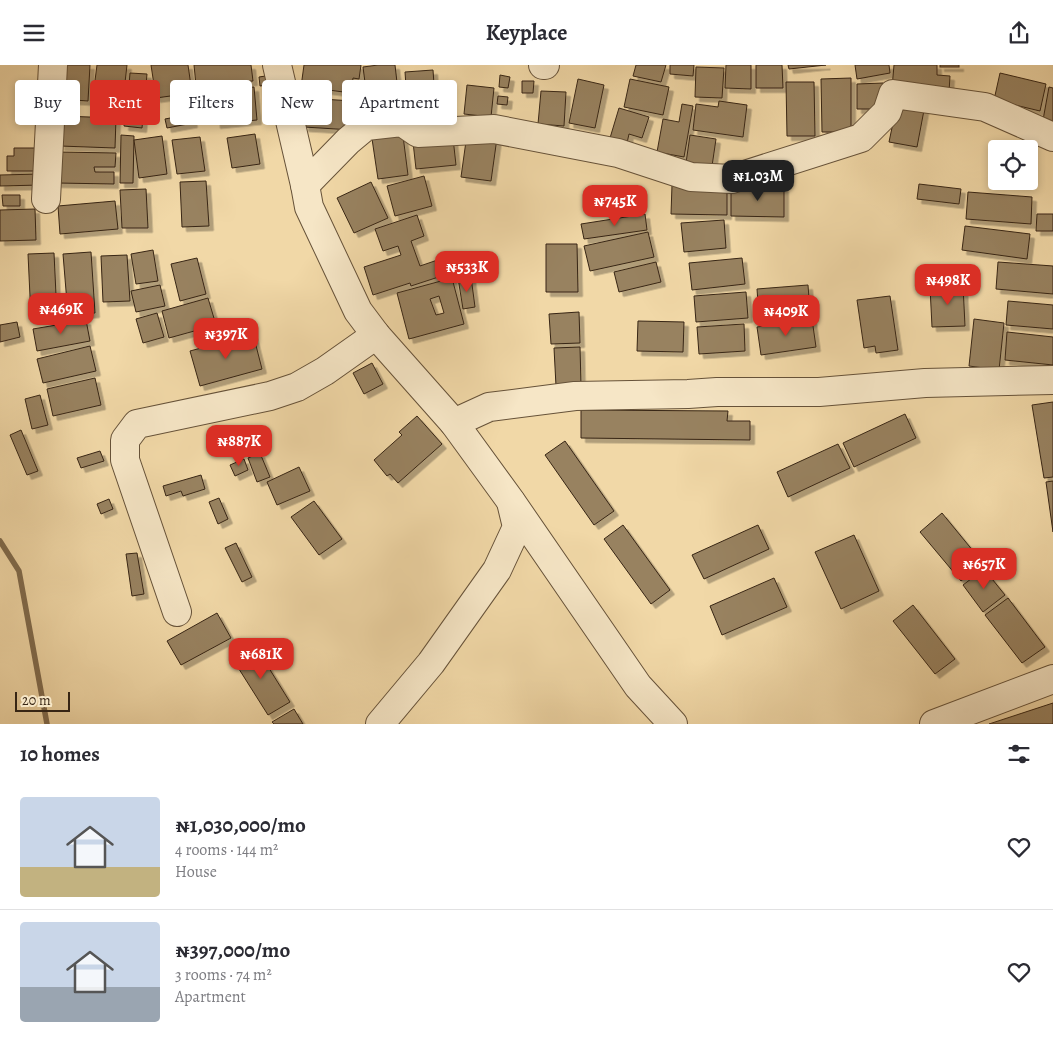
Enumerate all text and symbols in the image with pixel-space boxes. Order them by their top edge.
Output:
text: Keyplace [486,18,567,48]
icon: menu [20,19,48,47]
icon: share [1005,19,1033,47]
chip: Buy [15,80,80,125]
chip: Rent [90,80,160,125]
chip: Filters [170,80,252,125]
chip: New [262,80,332,125]
chip: Apartment [342,80,457,125]
map controls [988,140,1038,190]
button: locate [988,140,1038,190]
pin: ₦1.03M [717,159,799,202]
text: ₦1.03M [733,165,783,187]
pin: ₦745K [580,185,650,227]
text: ₦745K [594,190,637,212]
pin: ₦533K [432,251,502,293]
text: ₦533K [446,256,488,278]
pin: ₦498K [913,263,983,306]
text: ₦498K [926,269,970,291]
pin: ₦469K [26,293,96,335]
pin: ₦409K [751,295,821,337]
text: ₦469K [39,298,83,320]
text: ₦409K [764,300,808,322]
pin: ₦397K [191,317,261,360]
text: ₦397K [205,323,247,345]
pin: ₦887K [204,425,274,467]
text: ₦887K [217,430,261,452]
pin: ₦657K [949,547,1019,590]
text: ₦657K [963,553,1005,575]
pin: ₦681K [226,637,296,680]
text: ₦681K [240,643,282,665]
scale bar [15,689,70,712]
text: 20 m [22,691,51,710]
text: 10 homes [20,740,100,768]
icon: filters [1005,740,1033,768]
text: ₦1,030,000/mo [175,811,306,839]
icon: home [60,817,120,877]
icon: heart [1005,833,1033,861]
text: 4 rooms · 144 m² [175,839,278,861]
text: House [175,861,217,883]
text: ₦397,000/mo [175,936,290,964]
icon: home [60,942,120,1002]
icon: heart [1005,958,1033,986]
text: 3 rooms · 74 m² [175,964,272,986]
text: Apartment [175,986,246,1008]

